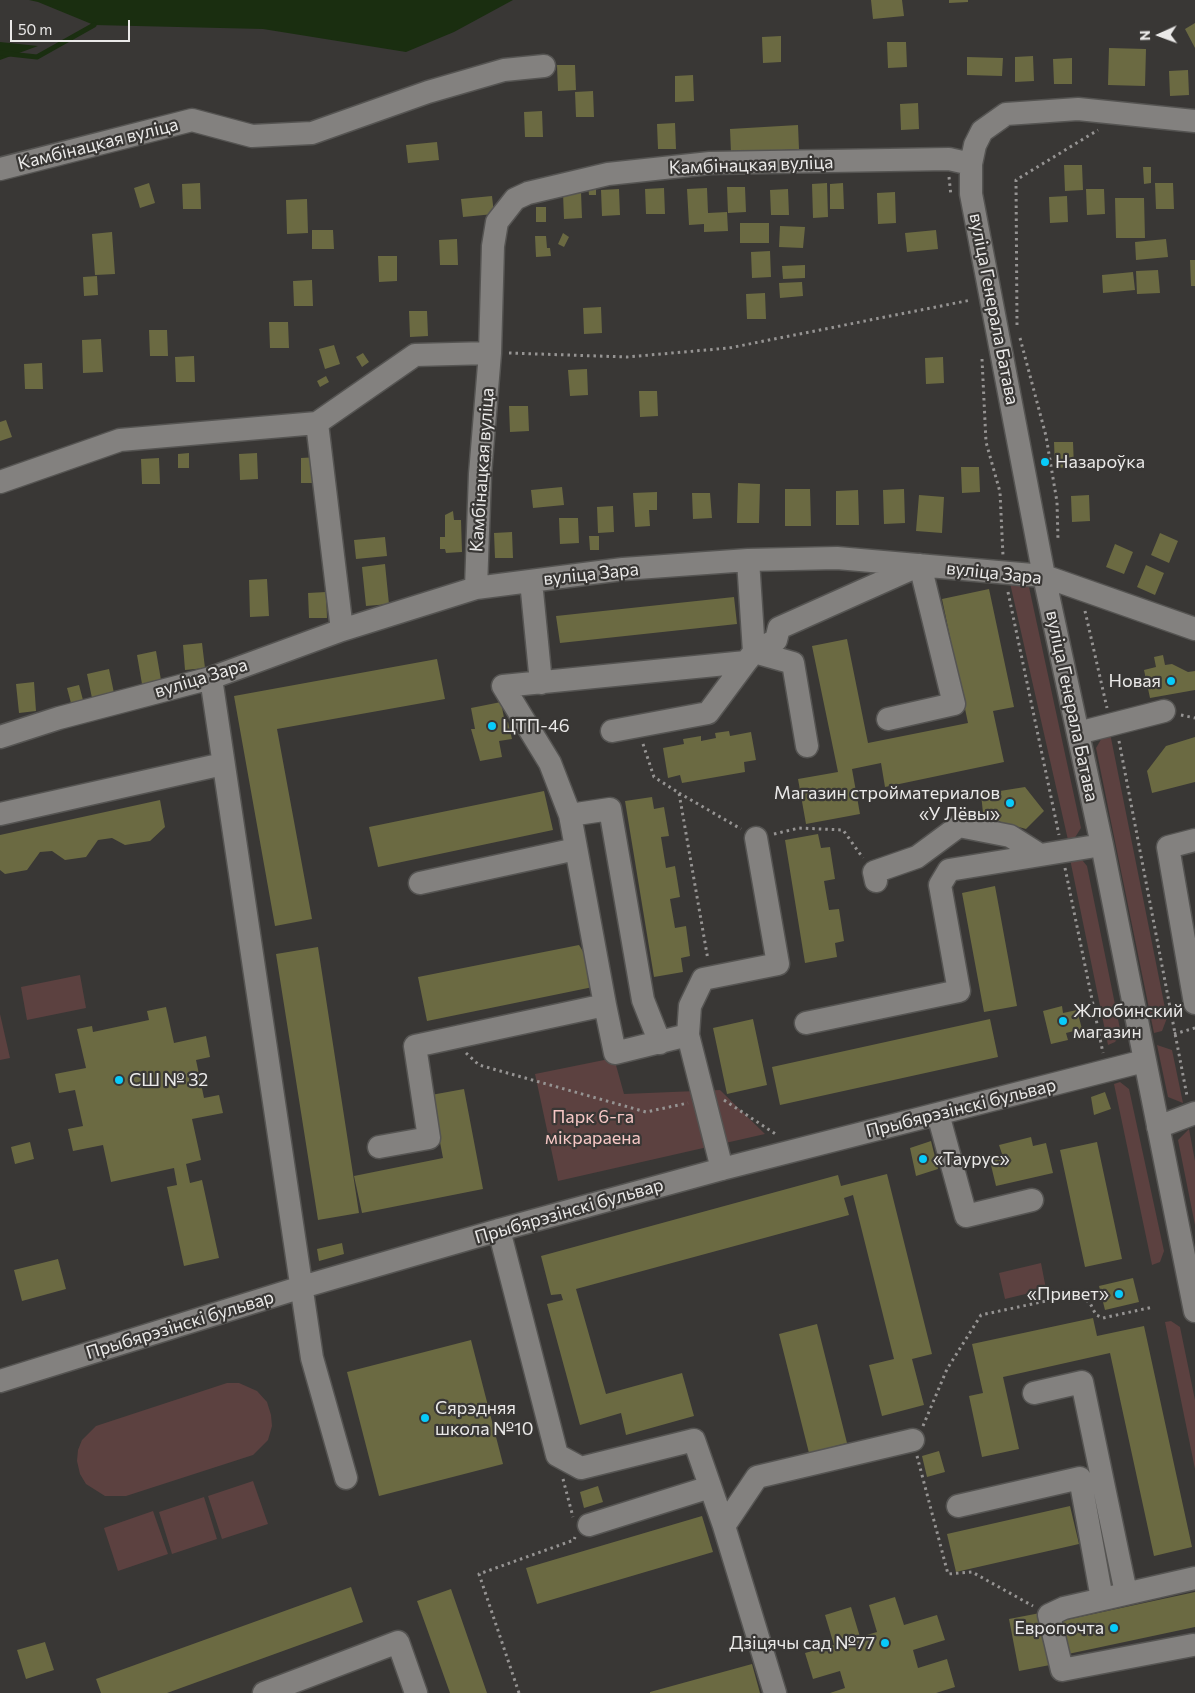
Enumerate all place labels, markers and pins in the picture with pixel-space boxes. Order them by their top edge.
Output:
place label: Назароўка [1055,451,1145,473]
marker: Назароўка [1039,456,1051,468]
place label: Новая [1108,670,1161,692]
marker: Новая [1165,675,1177,687]
place label: ЦТП-46 [502,715,570,737]
marker: ЦТП-46 [486,720,498,732]
place label: Магазин стройматериалов «У Лёвы» [774,782,1000,824]
marker: Магазин стройматериалов «У Лёвы» [1004,797,1016,809]
place label: Жлобинский магазин [1073,1000,1183,1042]
marker: Жлобинский магазин [1057,1015,1069,1027]
place label: СШ № 32 [129,1069,208,1091]
marker: СШ № 32 [113,1074,125,1086]
place label: «Таурус» [933,1148,1010,1170]
marker: «Таурус» [917,1153,929,1165]
place label: «Привет» [1027,1283,1109,1305]
marker: «Привет» [1113,1288,1125,1300]
place label: Сярэдняя школа №10 [435,1397,534,1440]
marker: Сярэдняя школа №10 [419,1412,431,1424]
place label: Европочта [1014,1617,1104,1639]
marker: Европочта [1108,1622,1120,1634]
place label: Дзіцячы сад №77 [729,1632,875,1654]
marker: Дзіцячы сад №77 [879,1637,891,1649]

